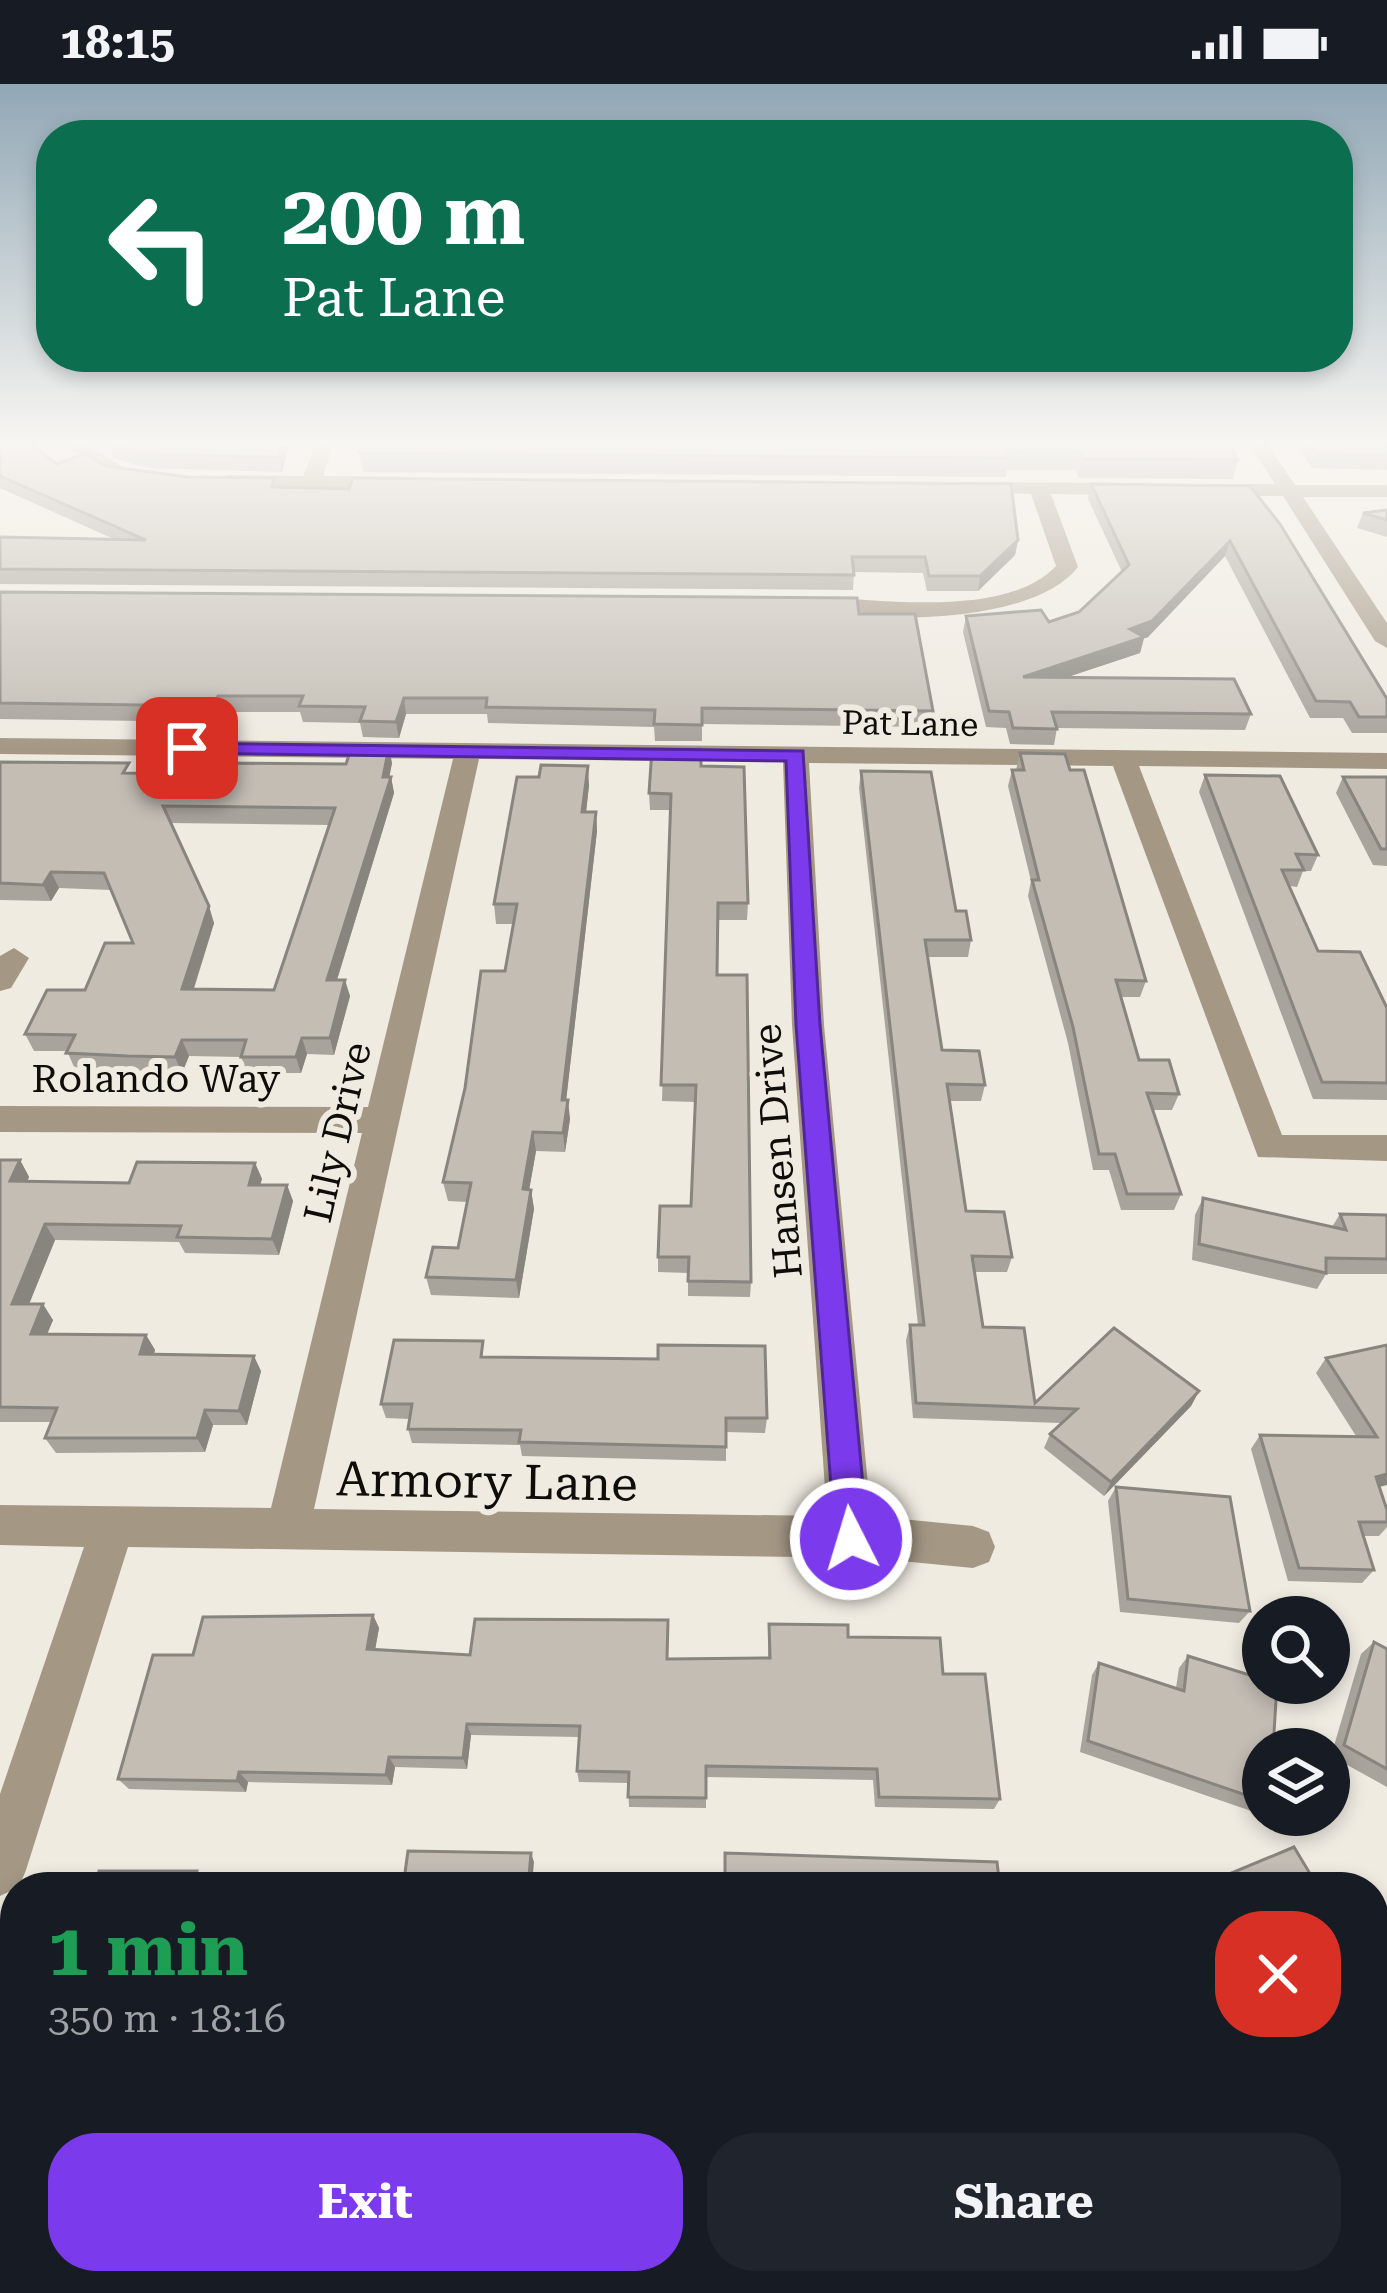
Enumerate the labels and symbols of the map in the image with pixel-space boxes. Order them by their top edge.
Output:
pin [136,697,238,799]
street label: Pat Lane [841,703,979,744]
street label: Hansen Drive [744,1022,812,1280]
street label: Lily Drive [295,1038,381,1227]
street label: Rolando Way [32,1056,280,1102]
street label: Armory Lane [336,1451,638,1513]
position arrow [788,1476,914,1602]

